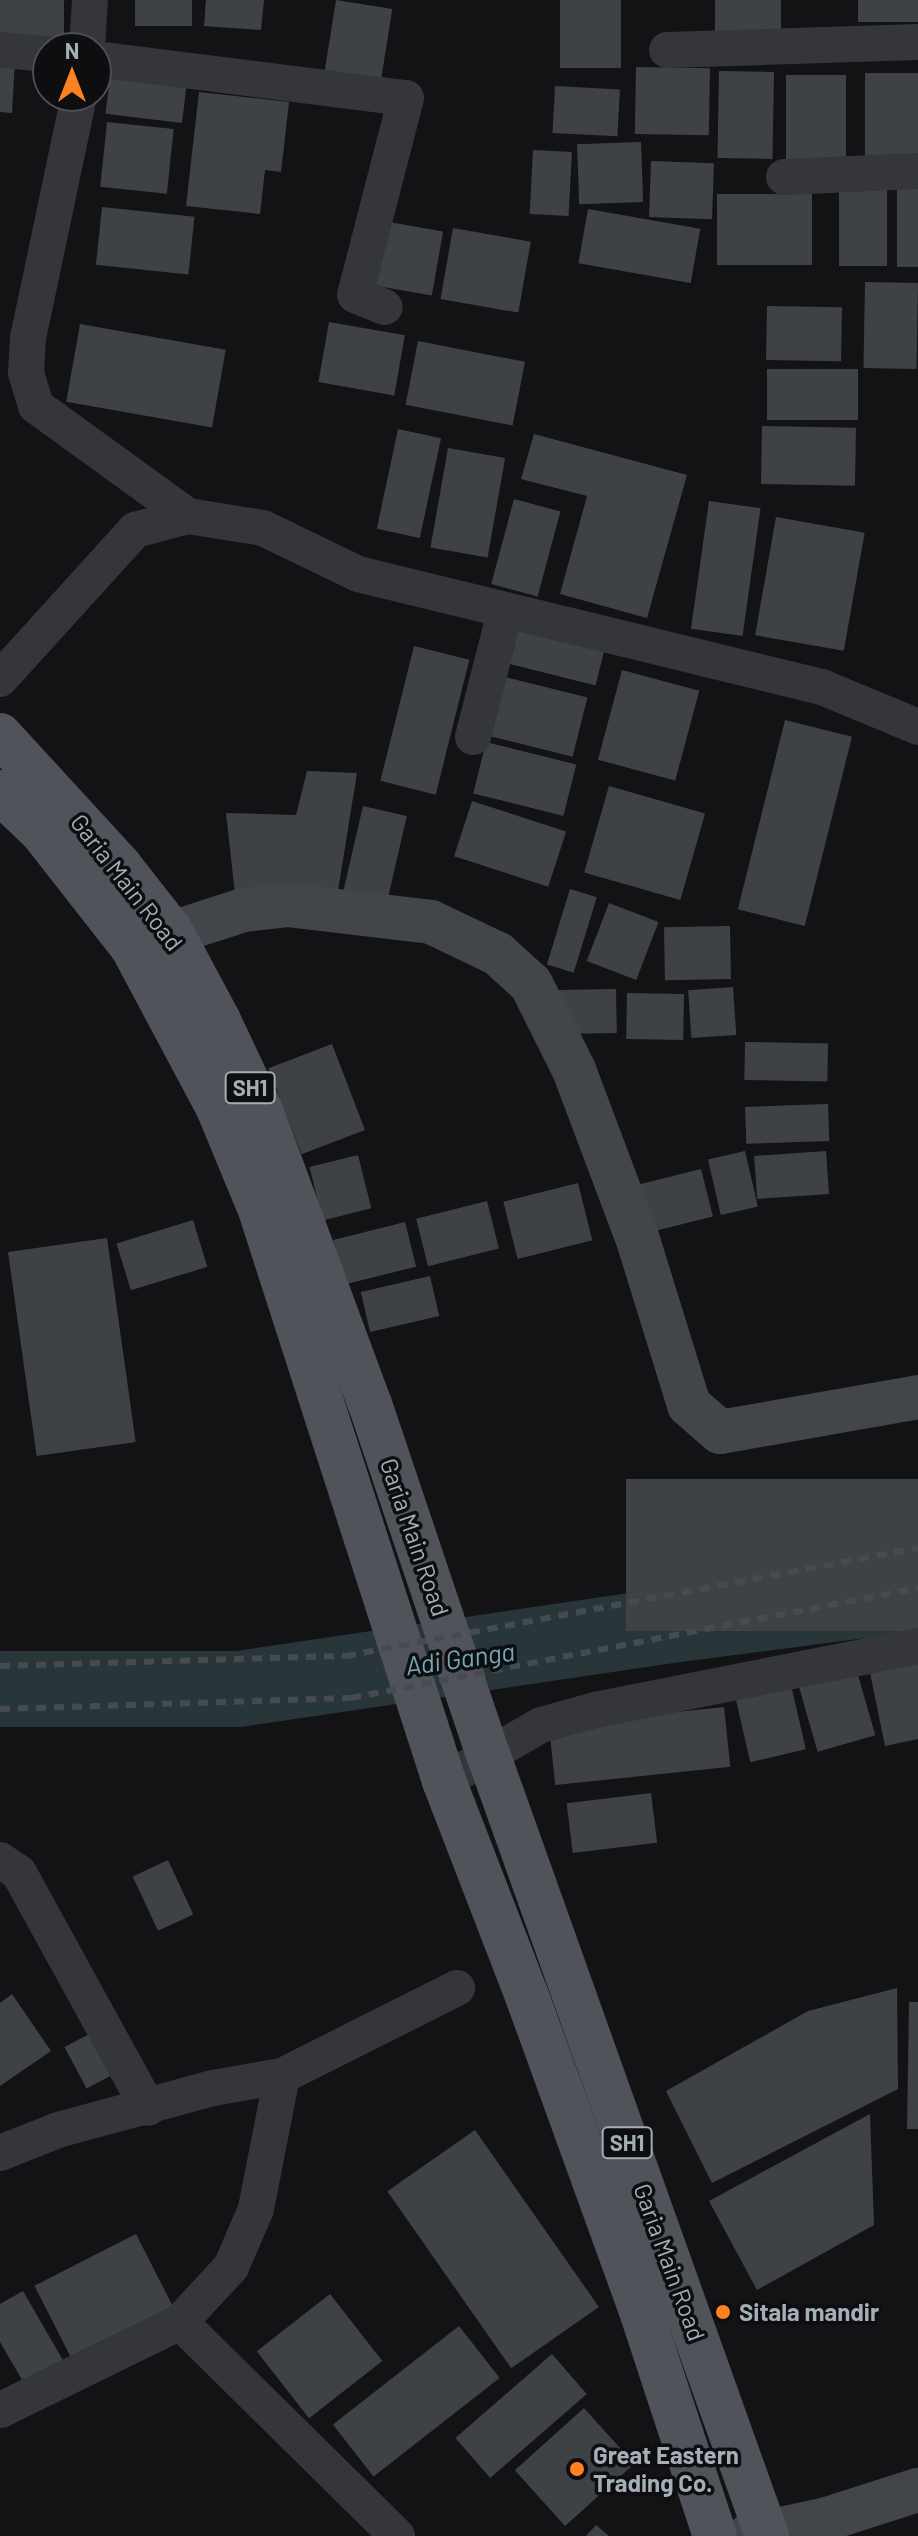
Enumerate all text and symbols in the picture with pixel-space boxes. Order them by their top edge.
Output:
north arrow [32,32,112,112]
text: N [65,37,79,63]
street label: Garia Main Road [65,808,189,956]
road number: SH1 [224,1070,276,1106]
street label: Garia Main Road [375,1454,455,1620]
water label: Adi Ganga [403,1635,517,1681]
road number: SH1 [601,2125,653,2161]
street label: Garia Main Road [628,2180,712,2344]
place label: Sitala mandir [739,2298,879,2326]
marker: Sitala mandir [714,2303,732,2321]
place label: Great Eastern Trading Co. [593,2441,739,2497]
marker: Great Eastern Trading Co. [568,2460,586,2478]

